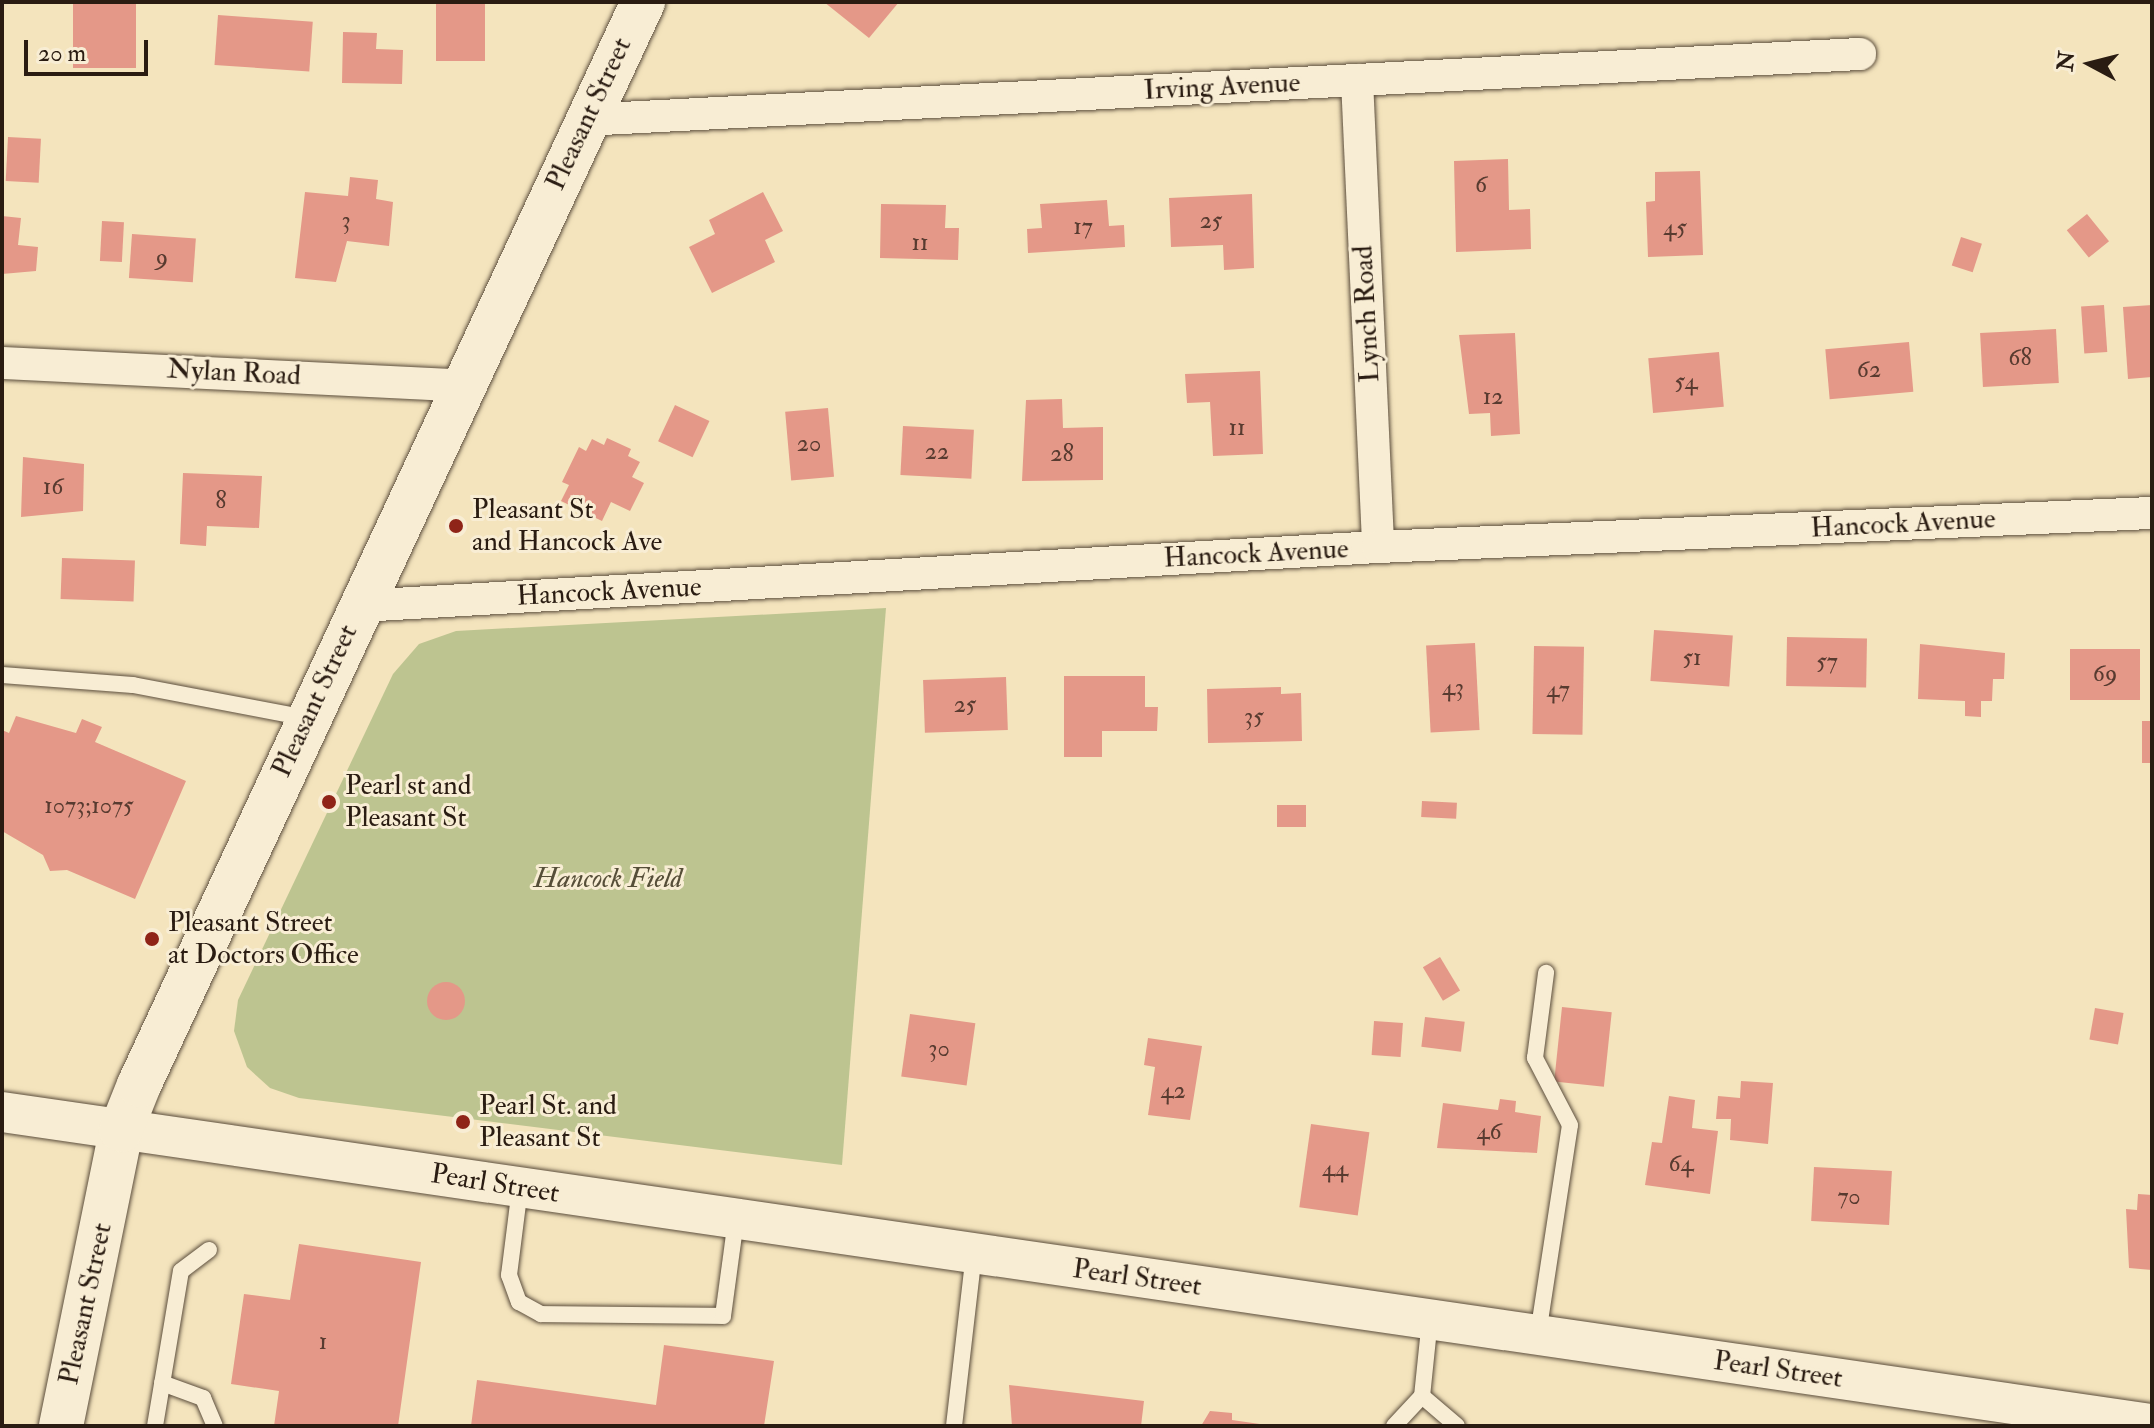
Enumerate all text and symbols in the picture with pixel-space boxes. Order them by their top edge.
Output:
scale bar [28,24,152,74]
north arrow [2050,24,2130,104]
street label: Pleasant Street [539,32,639,196]
text: 20 m [38,38,86,69]
text: N [2051,50,2081,73]
street label: Irving Avenue [1143,66,1301,108]
house number: 6 [1475,171,1487,199]
house number: 3 [341,207,351,235]
house number: 25 [1200,207,1222,235]
house number: 17 [1073,213,1093,241]
house number: 45 [1663,214,1687,242]
house number: 11 [911,229,929,257]
house number: 9 [156,244,168,272]
street label: Lynch Road [1347,245,1387,383]
house number: 68 [2008,344,2032,372]
street label: Nylan Road [166,353,302,393]
house number: 62 [1857,356,1881,384]
house number: 54 [1675,368,1697,396]
house number: 12 [1483,383,1503,411]
house number: 11 [1228,414,1246,442]
house number: 20 [797,430,821,458]
house number: 22 [925,438,949,466]
house number: 28 [1050,440,1074,468]
house number: 16 [43,473,63,501]
house number: 8 [215,487,227,515]
place label: Pleasant St and Hancock Ave [472,493,662,559]
street label: Hancock Avenue [1810,502,1996,546]
marker: Pleasant St and Hancock Ave [447,517,465,535]
street label: Hancock Avenue [1163,532,1349,576]
street label: Hancock Avenue [516,570,702,614]
street label: Pleasant Street [265,619,365,783]
house number: 51 [1682,644,1702,672]
house number: 57 [1816,648,1838,676]
house number: 69 [2093,660,2117,688]
house number: 43 [1442,674,1464,702]
house number: 47 [1546,676,1570,704]
house number: 25 [954,691,976,719]
house number: 35 [1244,703,1264,731]
place label: Pearl st and Pleasant St [345,769,471,835]
house number: 1073;1075 [44,792,134,820]
marker: Pearl st and Pleasant St [320,793,338,811]
park label: Hancock Field [534,862,682,896]
place label: Pleasant Street at Doctors Office [168,906,359,972]
marker: Pleasant Street at Doctors Office [143,930,161,948]
house number: 30 [928,1035,950,1063]
house number: 42 [1160,1077,1186,1105]
place label: Pearl St. and Pleasant St [479,1089,617,1155]
marker: Pearl St. and Pleasant St [454,1113,472,1131]
house number: 46 [1476,1118,1502,1146]
house number: 64 [1668,1150,1694,1178]
house number: 44 [1322,1155,1348,1183]
street label: Pearl Street [428,1157,562,1211]
house number: 70 [1837,1183,1861,1211]
street label: Pleasant Street [52,1220,120,1388]
street label: Pearl Street [1070,1252,1204,1304]
house number: 1 [319,1328,327,1356]
street label: Pearl Street [1711,1344,1845,1396]

